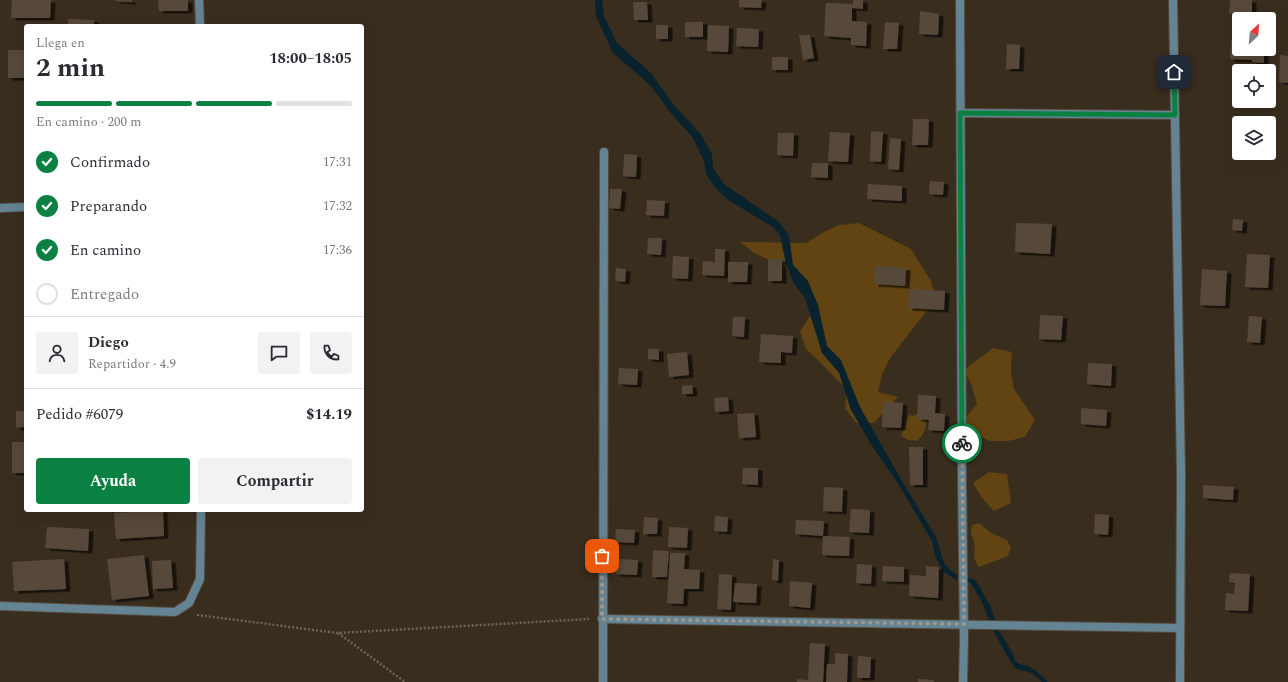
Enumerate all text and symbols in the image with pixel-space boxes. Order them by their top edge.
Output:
north arrow [1232,12,1276,56]
map controls [1232,12,1276,160]
text: Llega en [36,33,85,53]
text: 18:00–18:05 [269,47,352,70]
text: 2 min [36,48,105,88]
pin [1157,55,1191,89]
icon: home [1163,61,1185,83]
button: locate [1232,64,1276,108]
text: En camino · 200 m [36,112,141,132]
button: layers [1232,116,1276,160]
icon: check [36,151,58,173]
text: Confirmado [70,151,150,174]
text: 17:31 [323,152,352,172]
icon: check [36,195,58,217]
text: Preparando [70,195,147,218]
text: 17:32 [323,196,352,216]
icon: check [36,239,58,261]
text: En camino [70,239,141,262]
text: 17:36 [323,240,352,260]
text: Entregado [70,283,139,306]
text: Diego [88,331,129,354]
button: person [36,332,78,374]
button: chat [258,332,300,374]
button: phone [310,332,352,374]
text: Repartidor · 4.9 [88,354,176,374]
text: Pedido #6079 [36,403,123,426]
text: $14.19 [306,403,352,426]
courier [942,423,982,463]
icon: bike [951,432,973,454]
button: Ayuda [36,458,190,504]
button: Compartir [198,458,352,504]
pin [585,539,619,573]
icon: bag [591,545,613,567]

